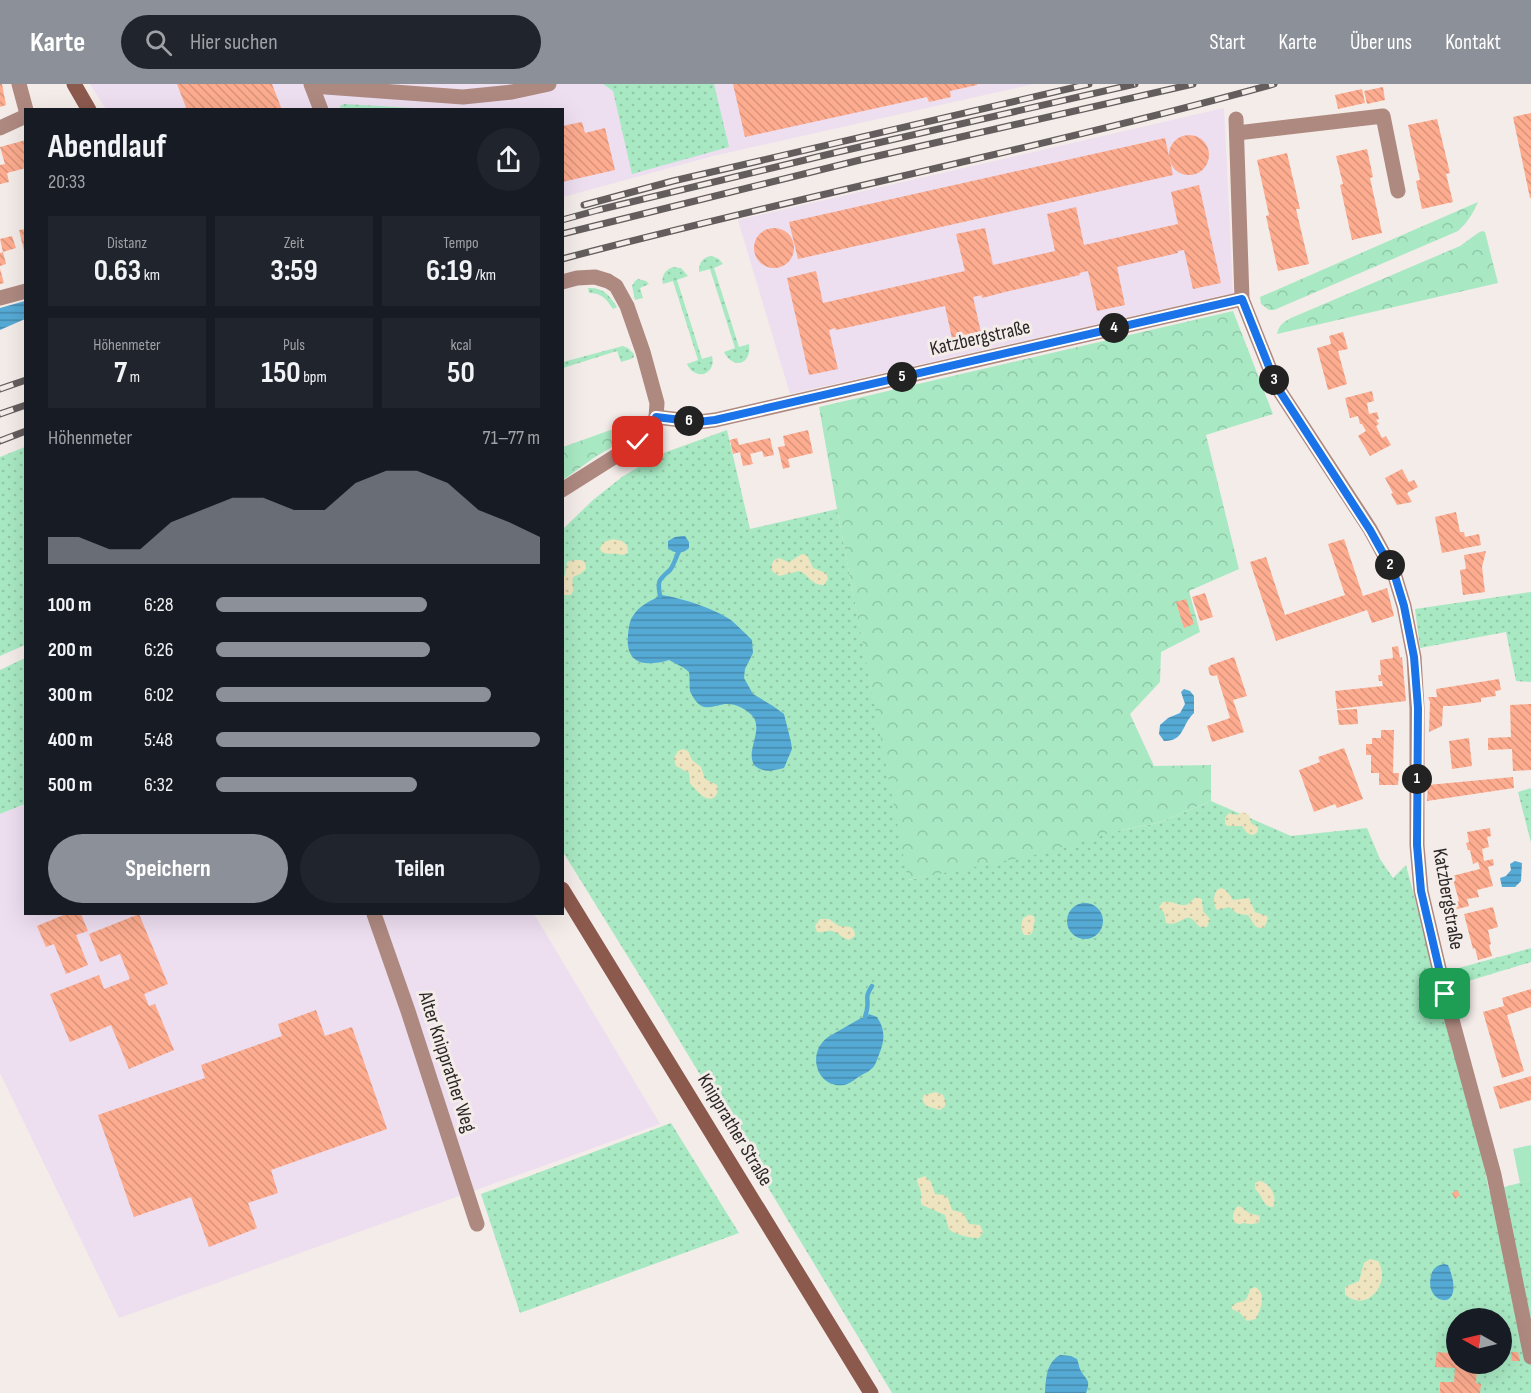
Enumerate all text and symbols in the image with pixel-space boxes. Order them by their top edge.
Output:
search box [121,15,541,69]
text: Karte [30,26,85,59]
icon: search [142,26,175,59]
text: Hier suchen [190,29,278,56]
text: Start [1209,30,1246,55]
text: Karte [1279,30,1317,55]
text: Über uns [1350,30,1412,55]
text: Kontakt [1445,30,1501,55]
text: Abendlauf [48,127,166,167]
button: share [477,128,540,191]
text: 20:33 [48,170,85,194]
text: Distanz [107,234,147,253]
text: Zeit [284,234,304,253]
text: Tempo [443,234,479,253]
text: 0.63 [94,253,141,289]
text: 3:59 [270,253,318,289]
text: 6:19 [426,253,473,289]
text: km [141,266,160,285]
text: /km [473,266,496,285]
pin: 4 [1099,313,1129,343]
street label: Katzbergstraße [927,315,1033,361]
text: 4 [1110,318,1118,337]
text: Höhenmeter [93,336,161,355]
text: Puls [283,336,305,355]
text: kcal [450,336,472,355]
text: 7 [114,355,127,391]
text: 150 [261,355,301,391]
text: 50 [447,355,475,391]
pin: 5 [887,362,917,392]
pin: 3 [1259,365,1289,395]
text: 5 [898,367,906,386]
text: m [127,368,140,387]
text: bpm [301,368,327,387]
text: 3 [1270,370,1278,389]
pin: 6 [674,406,704,436]
text: 6 [685,411,693,430]
pin [612,416,663,467]
icon: check [621,425,654,458]
text: Höhenmeter [48,426,132,450]
text: 71–77 m [483,426,540,450]
pin: 2 [1375,550,1405,580]
text: 2 [1386,555,1394,574]
text: 100 m [48,593,91,617]
text: 6:28 [144,593,174,617]
text: 200 m [48,638,92,662]
text: 6:26 [144,638,174,662]
text: 300 m [48,683,92,707]
text: 6:02 [144,683,174,707]
text: 400 m [48,728,93,752]
text: 5:48 [144,728,173,752]
pin: 1 [1402,764,1432,794]
text: 1 [1414,769,1420,788]
text: 500 m [48,773,92,797]
text: 6:32 [144,773,173,797]
button: Speichern [48,834,288,903]
button: Teilen [300,834,540,903]
street label: Katzbergstraße [1427,846,1469,952]
pin [1419,968,1470,1019]
icon: arrive [1428,977,1461,1010]
street label: Alter Knipprather Weg [413,988,481,1135]
street label: Knipprather Straße [692,1069,778,1191]
north arrow [1446,1308,1512,1374]
map controls [1446,1308,1512,1374]

